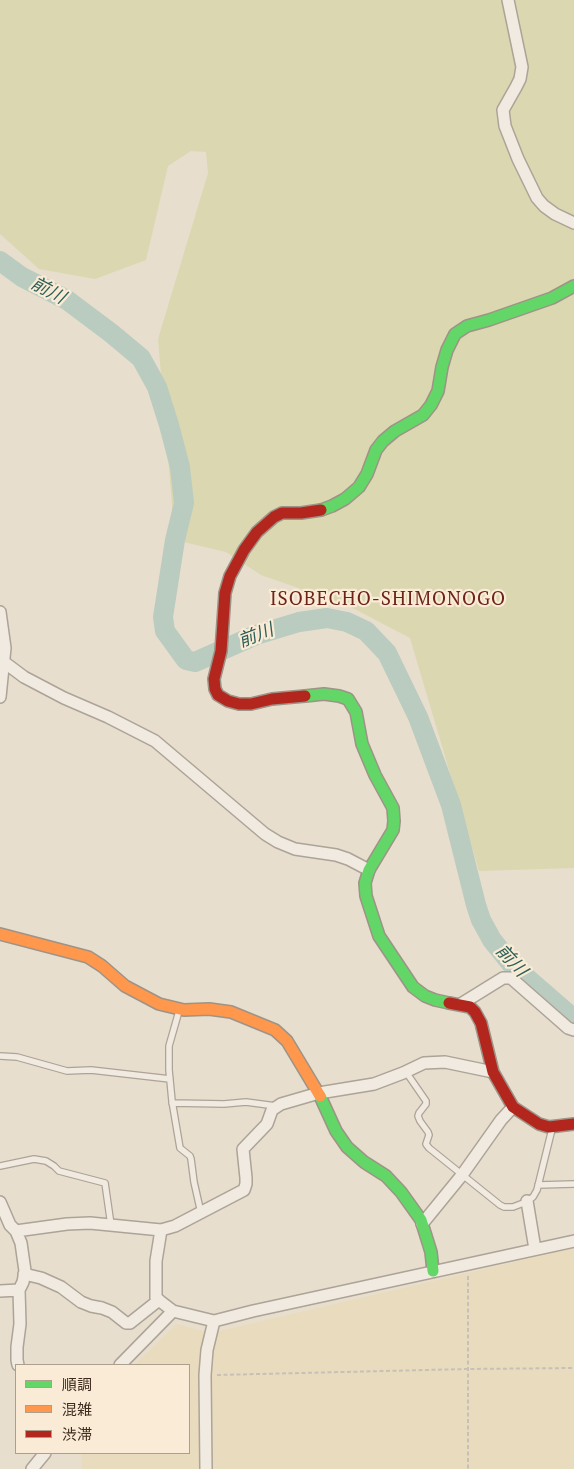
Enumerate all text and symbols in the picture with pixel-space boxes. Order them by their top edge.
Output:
water label: 前川 [27,273,69,309]
district label: ISOBECHO-SHIMONOGO [268,589,508,611]
water label: 前川 [235,619,277,653]
water label: 前川 [491,940,531,982]
legend [15,1364,190,1454]
text: 順調 [62,1374,92,1394]
text: 混雑 [62,1399,92,1419]
text: 渋滞 [62,1424,92,1444]

